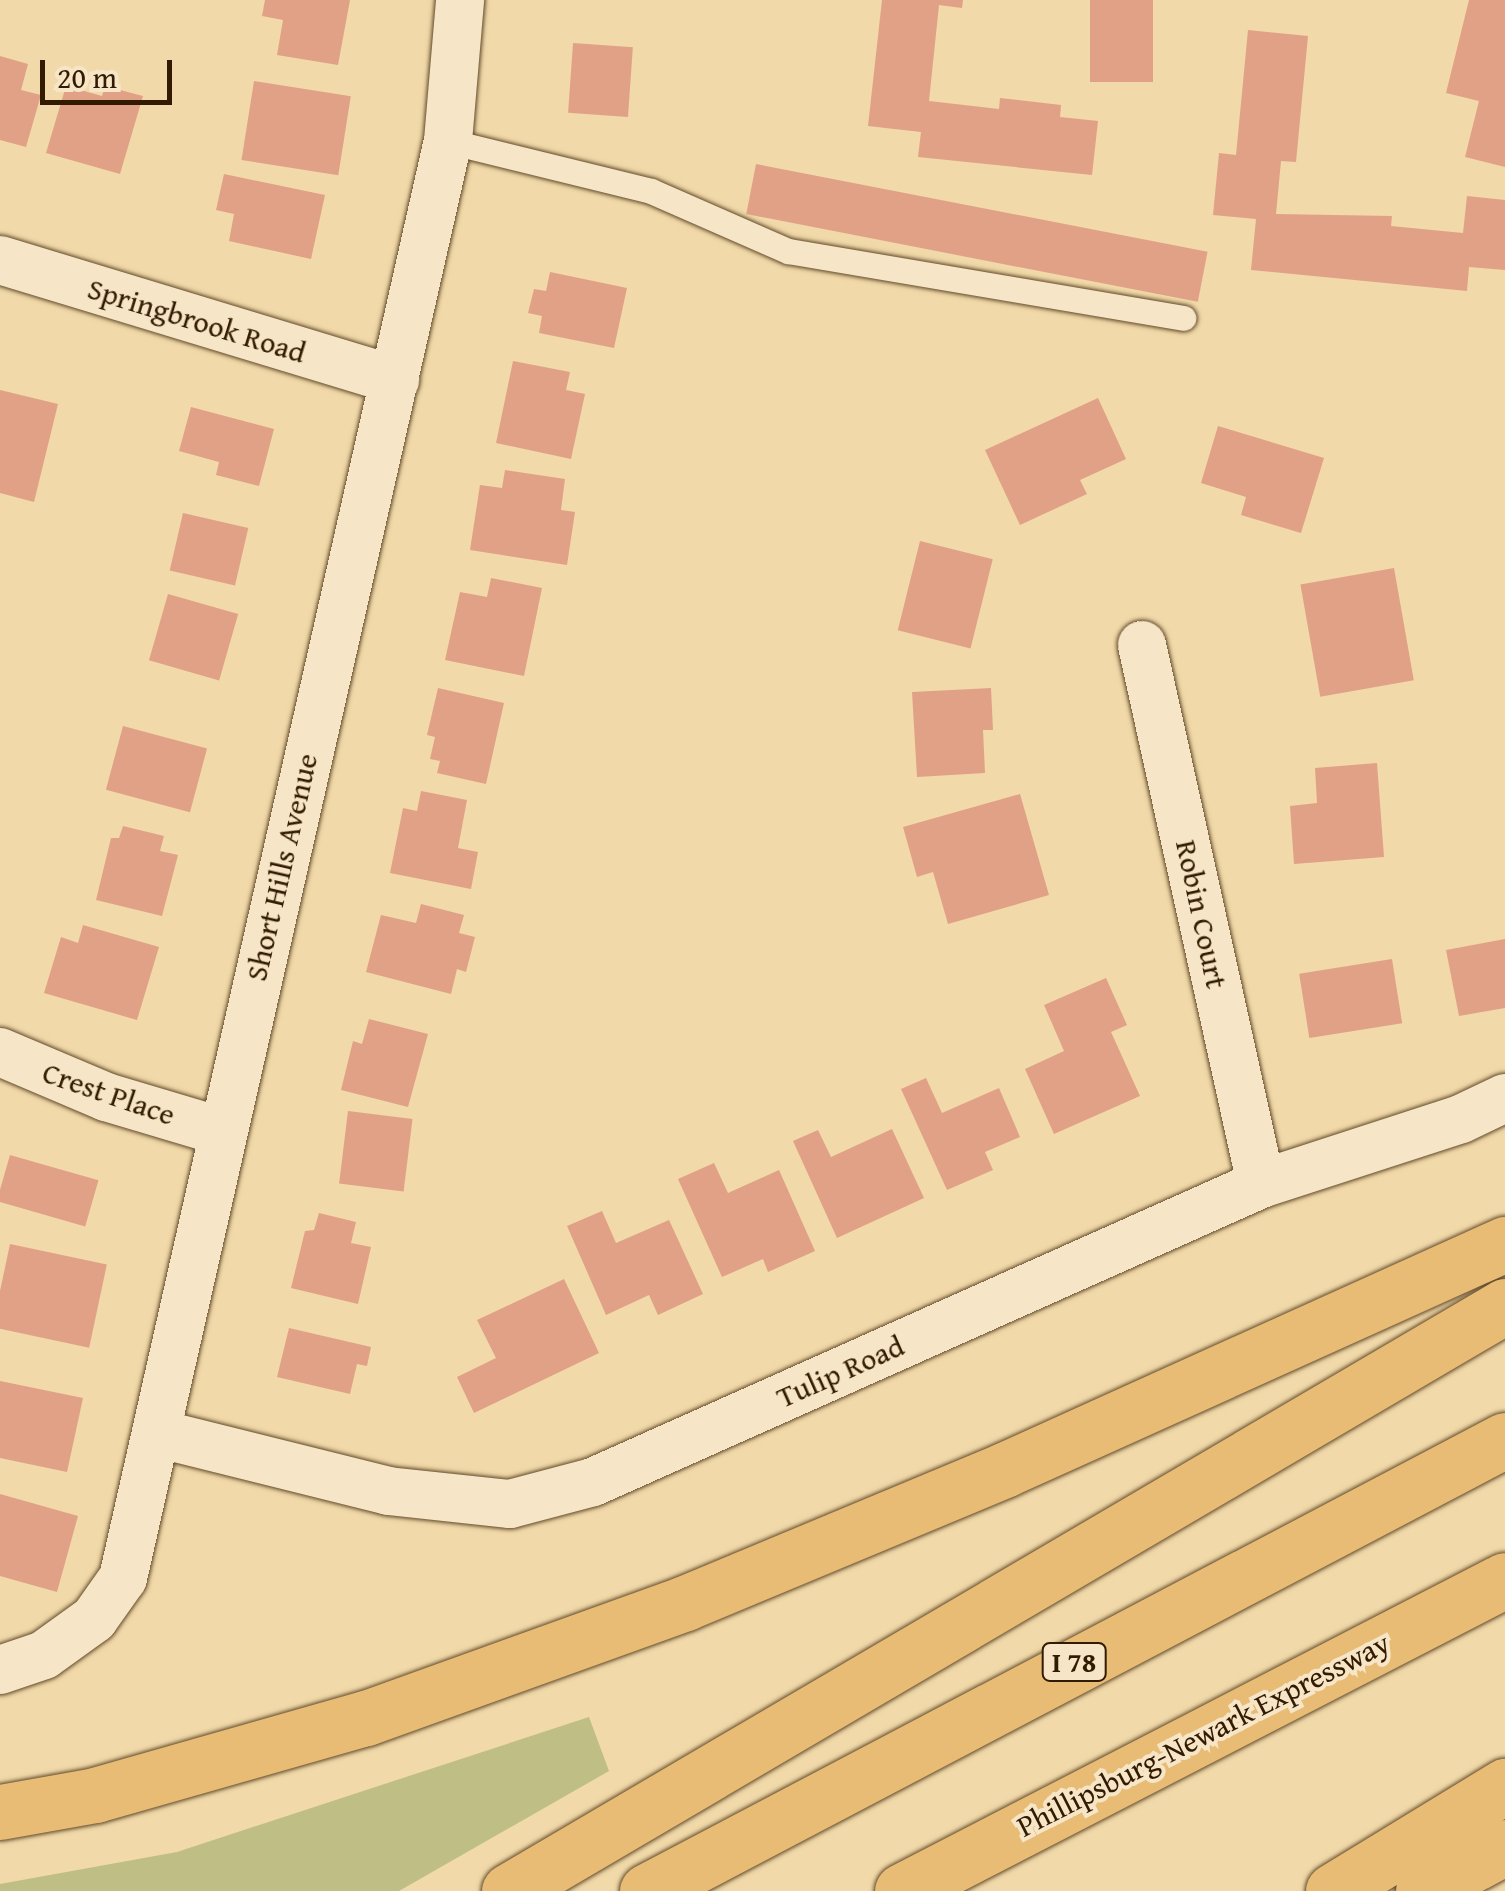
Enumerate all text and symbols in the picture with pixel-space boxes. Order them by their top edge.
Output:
scale bar [45,40,178,102]
text: 20 m [57,55,117,99]
street label: Springbrook Road [84,270,310,370]
street label: Short Hills Avenue [237,750,325,984]
street label: Robin Court [1169,837,1235,991]
street label: Crest Place [38,1054,180,1132]
street label: Tulip Road [771,1327,909,1415]
street label: Phillipsburg-Newark Expressway [1011,1624,1395,1844]
road number: I 78 [1042,1639,1106,1685]

